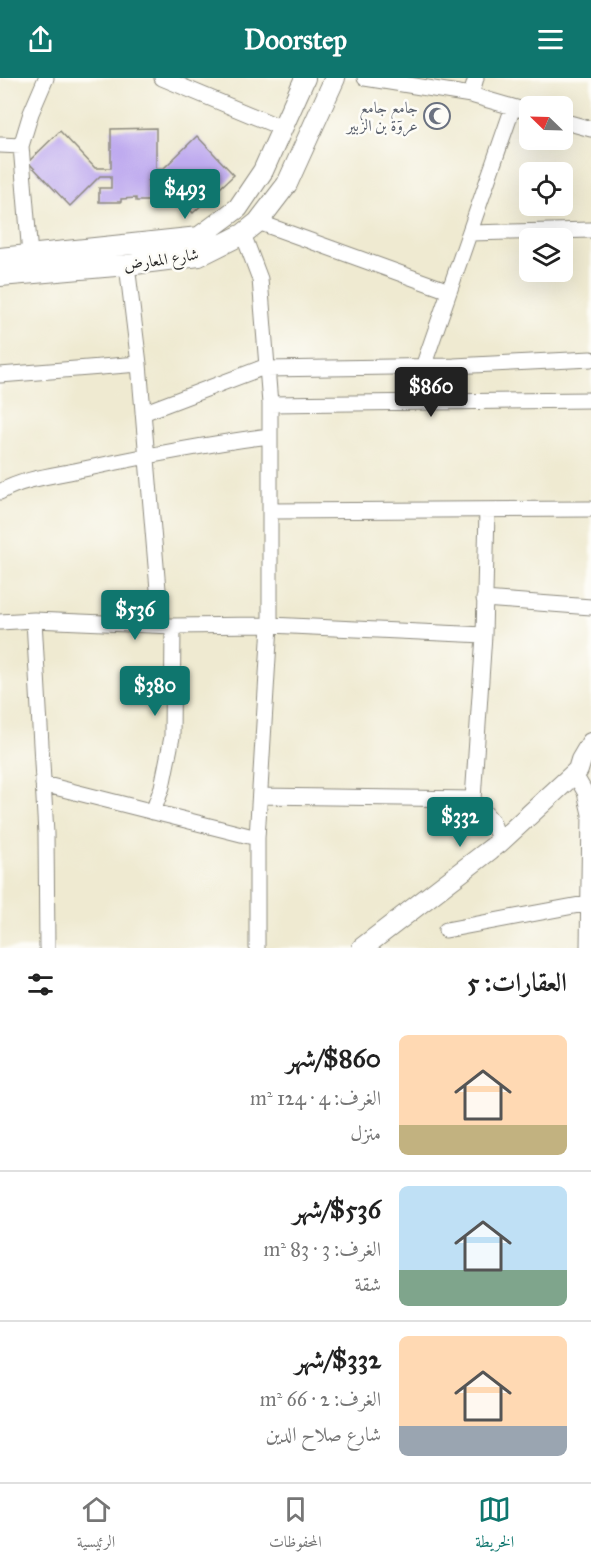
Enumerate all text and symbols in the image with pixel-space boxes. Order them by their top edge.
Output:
icon: share [24,23,57,56]
text: Doorstep [244,23,347,56]
icon: menu [534,23,567,56]
north arrow [519,96,573,150]
map controls [519,96,573,282]
place label: جامع جامع عروة بن الزبير [345,98,418,137]
mosque icon: جامع جامع عروة بن الزبير [422,101,452,131]
button: locate [519,162,573,216]
pin: $493 [149,169,221,220]
text: $493 [164,176,206,200]
button: layers [519,228,573,282]
street label: شارع المعارض [122,244,201,279]
pin: $860 [395,367,467,418]
text: $860 [409,374,453,398]
pin: $536 [99,590,171,641]
text: $536 [115,597,155,621]
pin: $380 [119,666,191,717]
text: $380 [134,673,176,697]
pin: $332 [424,797,496,848]
text: $332 [441,804,479,828]
text: العقارات: 5 [467,966,567,998]
icon: filters [24,968,57,1001]
text: $860/شهر [286,1042,381,1074]
icon: home [447,1059,519,1131]
text: الغرف: 4 · 124 m² [250,1086,381,1110]
text: منزل [350,1121,381,1145]
text: $536/شهر [293,1193,381,1225]
icon: home [447,1210,519,1282]
text: الغرف: 3 · 83 m² [263,1237,381,1261]
text: شقة [355,1272,381,1296]
text: $332/شهر [295,1343,381,1375]
icon: home [447,1360,519,1432]
text: الغرف: 2 · 66 m² [260,1387,381,1411]
text: شارع صلاح الدين [266,1422,381,1446]
tab: الرئيسية [77,1493,115,1557]
tab: المحفوظات [269,1493,322,1557]
tab: الخريطة [475,1493,514,1557]

